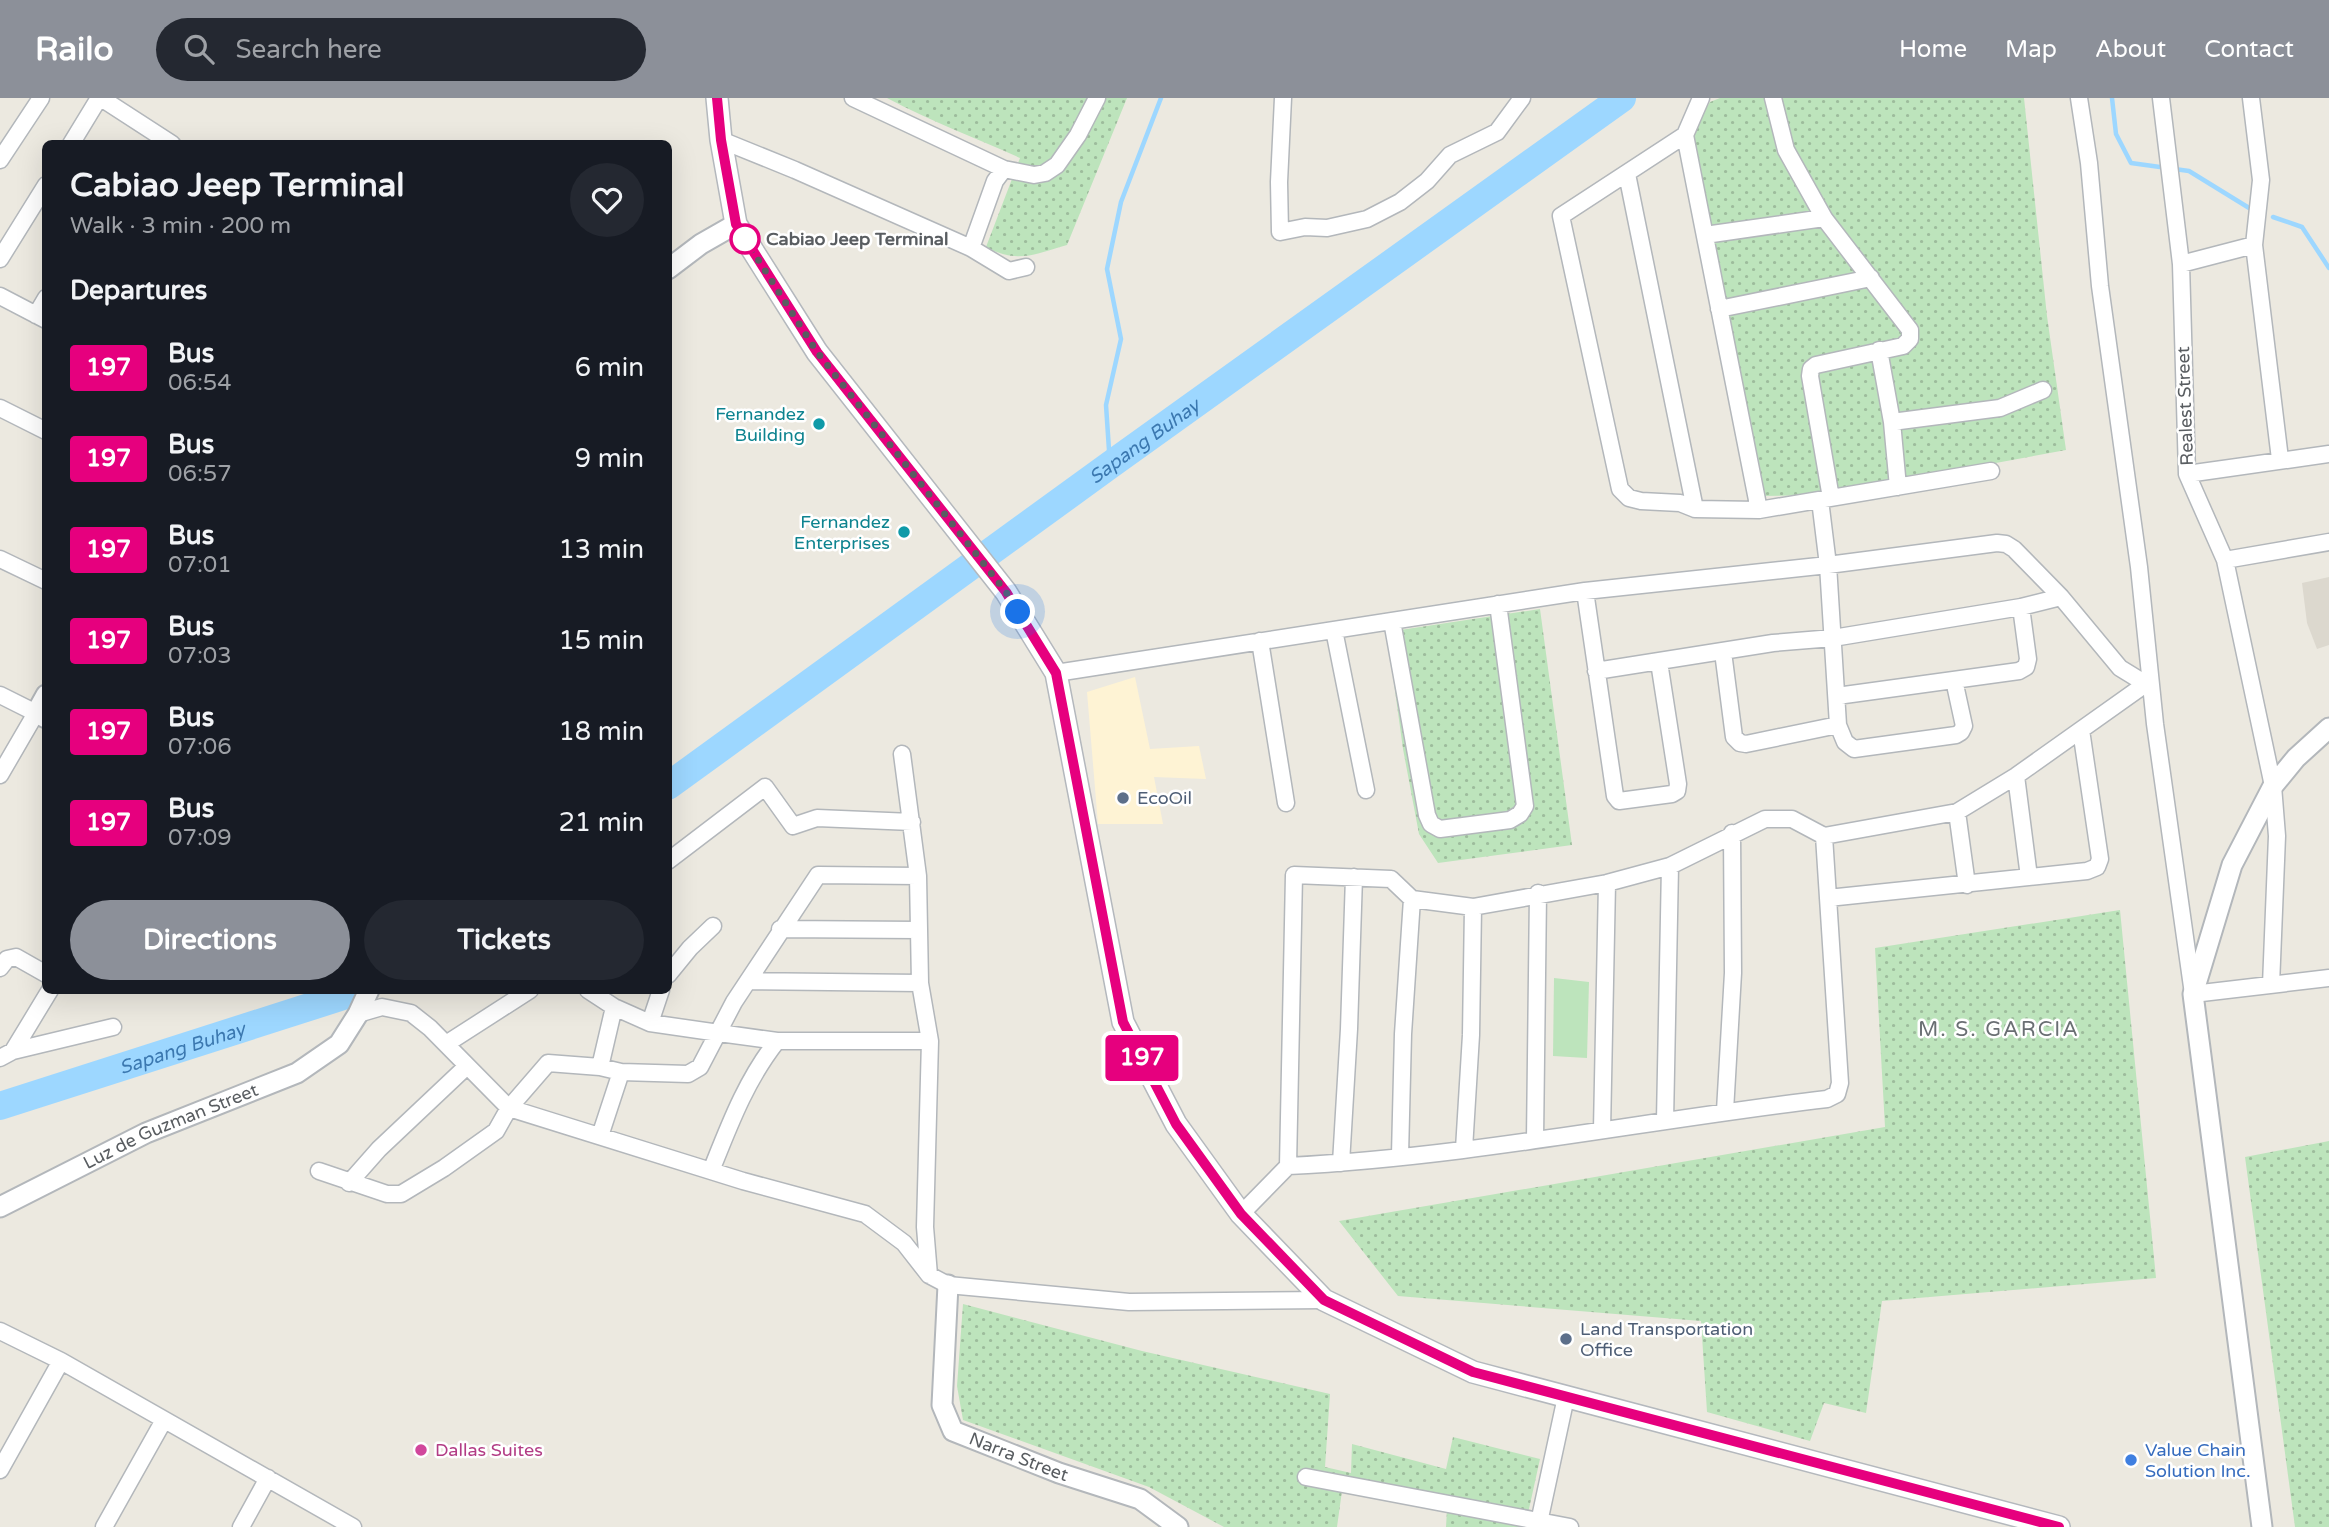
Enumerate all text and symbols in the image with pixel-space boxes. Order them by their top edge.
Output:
search box [156,18,646,81]
text: Railo [35,30,114,69]
icon: search [180,30,218,68]
text: Search here [236,34,382,65]
text: Home [1899,35,1967,64]
text: Map [2005,35,2057,64]
text: About [2095,35,2166,64]
text: Contact [2204,35,2294,64]
button: heart [570,163,644,237]
text: Cabiao Jeep Terminal [70,166,405,205]
text: Walk · 3 min · 200 m [70,212,291,240]
marker: Cabiao Jeep Terminal [730,224,760,254]
place label: Cabiao Jeep Terminal [766,228,948,250]
text: Departures [70,275,207,306]
text: Bus [168,338,214,369]
street label: Realest Street [2172,346,2198,466]
text: 6 min [575,352,644,383]
text: 197 [86,353,131,382]
text: 06:54 [168,369,232,397]
water label: Sapang Buhay [1085,393,1206,489]
place label: Fernandez Building [715,403,805,446]
marker: Fernandez Building [811,416,827,432]
text: Bus [168,429,214,460]
text: 9 min [575,443,644,474]
text: 197 [86,444,131,473]
text: 06:57 [168,460,232,488]
place label: Fernandez Enterprises [794,511,890,554]
text: Bus [168,520,214,551]
marker: Fernandez Enterprises [896,524,912,540]
text: 13 min [558,534,644,565]
text: 197 [86,535,131,564]
text: 07:01 [168,551,232,579]
your location [1000,594,1035,629]
text: Bus [168,611,214,642]
text: 15 min [558,625,644,656]
text: 197 [86,626,131,655]
text: 07:03 [168,642,232,670]
text: Bus [168,702,214,733]
text: 18 min [558,716,644,747]
text: 197 [86,717,131,746]
text: 07:06 [168,733,232,761]
place label: EcoOil [1137,787,1192,809]
marker: EcoOil [1115,790,1131,806]
text: Bus [168,793,214,824]
text: 21 min [558,807,644,838]
text: 197 [86,808,131,837]
text: 07:09 [168,824,232,852]
button: Directions [70,900,350,980]
button: Tickets [364,900,644,980]
water label: Sapang Buhay [117,1017,250,1079]
district label: M. S. GARCIA [1918,1017,2080,1042]
line badge: 197 [1102,1035,1182,1081]
text: 197 [1119,1043,1165,1072]
street label: Luz de Guzman Street [79,1079,261,1174]
place label: Land Transportation Office [1580,1318,1753,1361]
marker: Land Transportation Office [1558,1331,1574,1347]
street label: Narra Street [966,1427,1071,1486]
place label: Dallas Suites [435,1439,543,1461]
place label: Value Chain Solution Inc. [2145,1439,2251,1482]
marker: Dallas Suites [413,1442,429,1458]
marker: Value Chain Solution Inc. [2123,1452,2139,1468]

